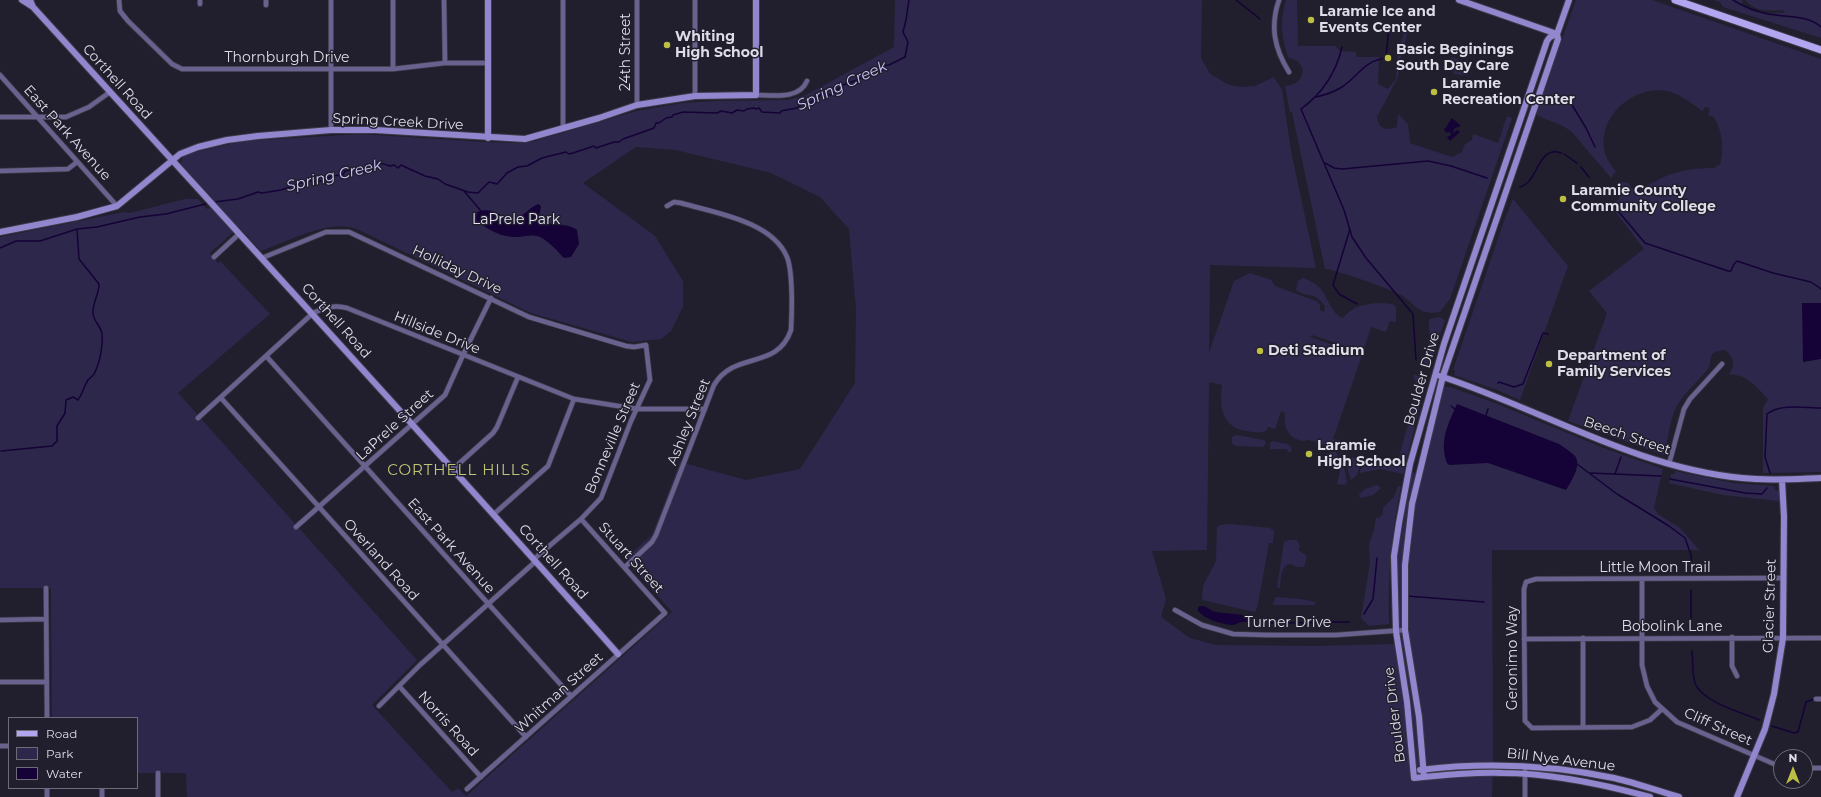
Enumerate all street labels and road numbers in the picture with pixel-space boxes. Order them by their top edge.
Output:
street label: 24th Street [618,13,634,91]
street label: Corthell Road [79,41,155,123]
street label: Thornburgh Drive [225,50,349,66]
street label: East Park Avenue [20,82,114,184]
street label: Spring Creek Drive [332,110,464,134]
street label: Holliday Drive [410,242,504,298]
street label: Corthell Road [298,280,374,362]
street label: Hillside Drive [391,308,483,358]
street label: Boulder Drive [1401,330,1443,428]
street label: Ashley Street [664,376,714,468]
street label: Bonneville Street [582,380,644,496]
street label: LaPrele Street [353,386,437,464]
street label: Beech Street [1581,413,1673,459]
street label: East Park Avenue [404,495,498,597]
street label: Overland Road [340,516,422,604]
street label: Stuart Street [595,519,667,597]
street label: Corthell Road [515,521,591,603]
street label: Glacier Street [1760,559,1780,653]
street label: Little Moon Trail [1599,560,1711,576]
street label: Geronimo Way [1505,606,1521,710]
street label: Turner Drive [1245,615,1331,631]
street label: Bobolink Lane [1621,619,1723,635]
street label: Whitman Street [512,649,606,737]
street label: Boulder Drive [1381,666,1409,764]
street label: Norris Road [414,688,482,760]
street label: Cliff Street [1681,704,1755,750]
street label: Bill Nye Avenue [1506,745,1616,775]

